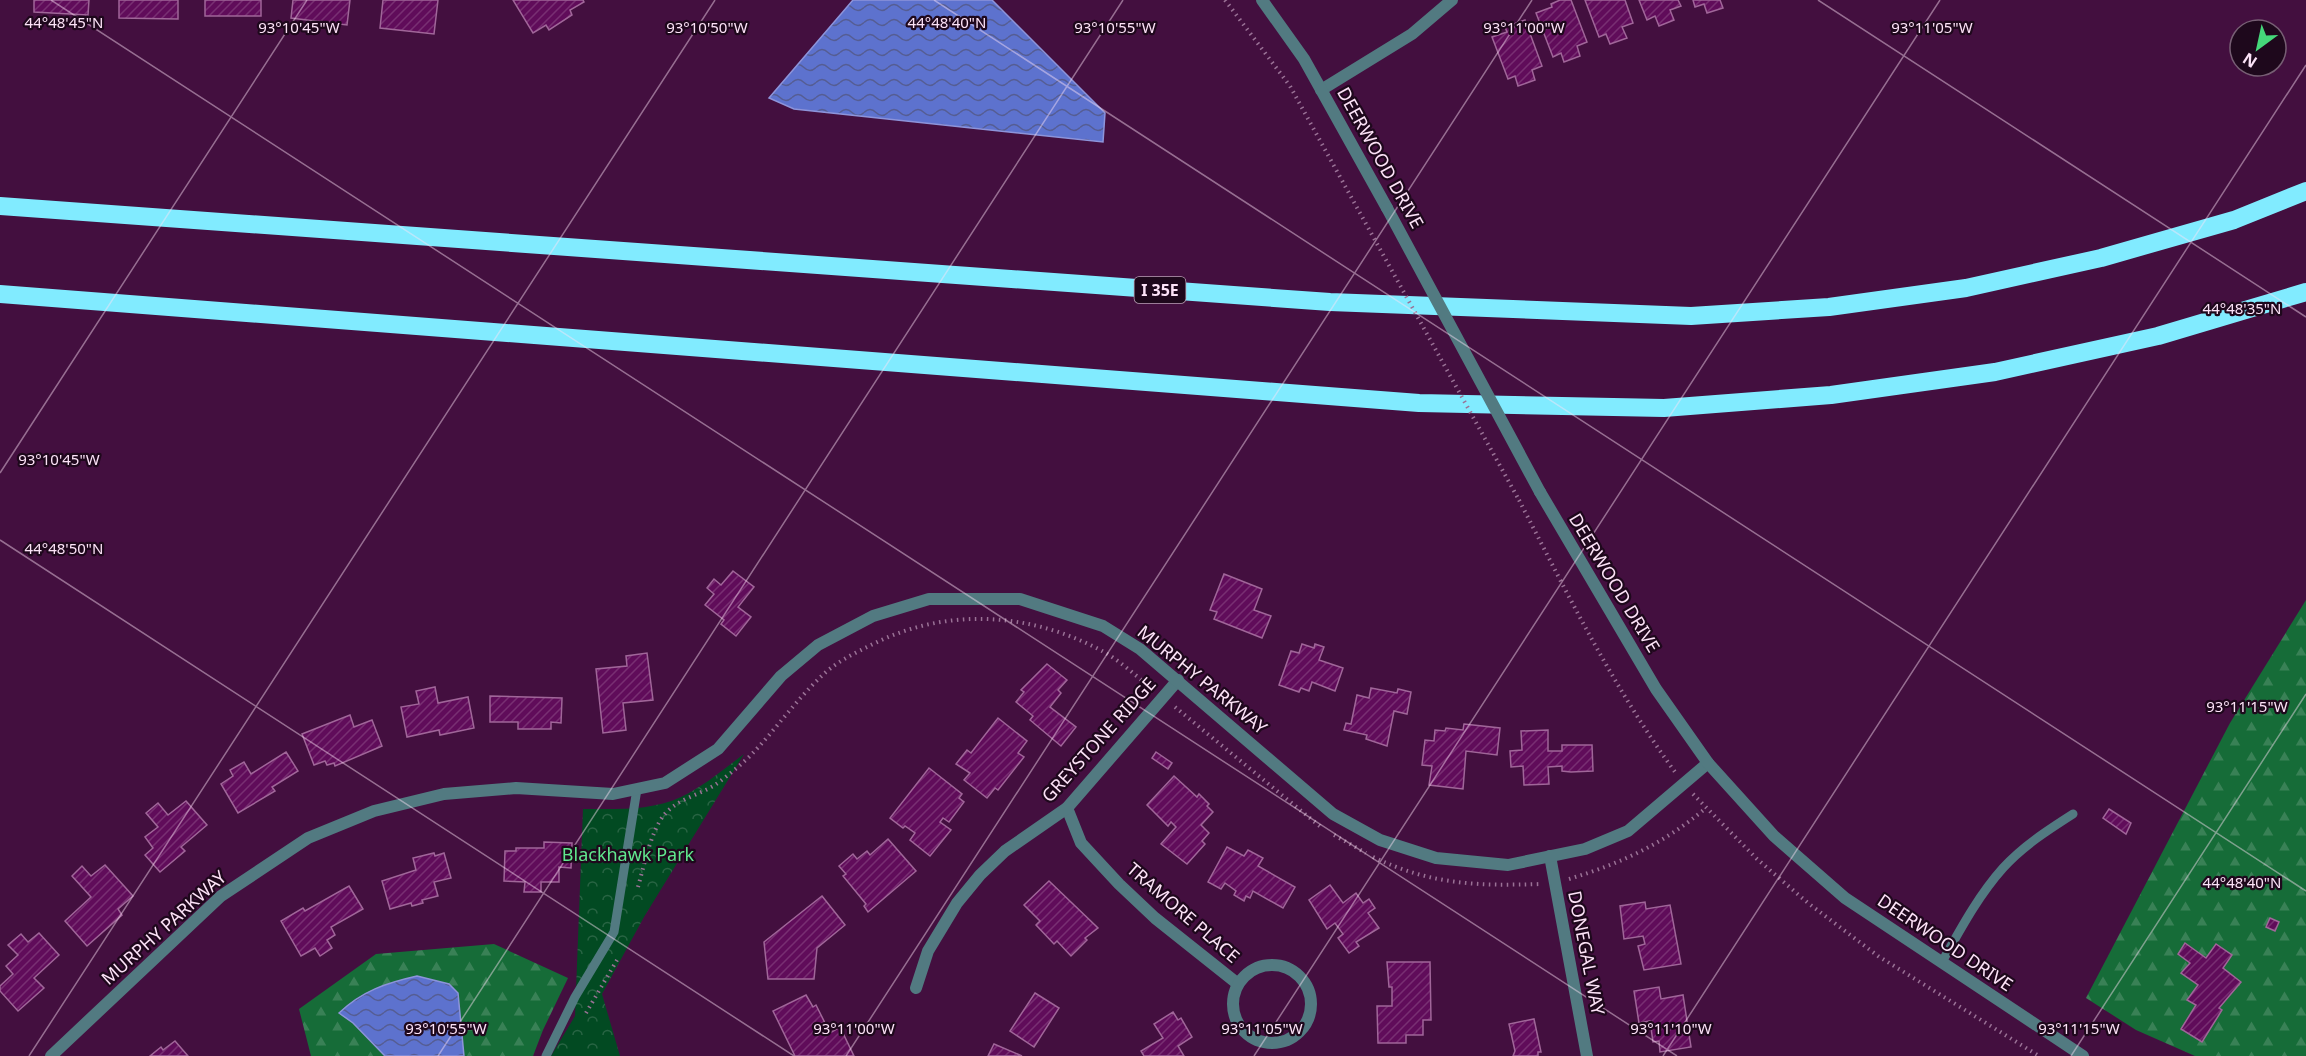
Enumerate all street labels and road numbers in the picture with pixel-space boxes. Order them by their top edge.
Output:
street label: DEERWOOD DRIVE [1332,83,1430,232]
road number: I 35E [1134,277,1186,303]
street label: DEERWOOD DRIVE [1564,509,1666,656]
street label: MURPHY PARKWAY [1133,619,1273,739]
street label: GREYSTONE RIDGE [1036,672,1161,807]
street label: TRAMORE PLACE [1122,857,1245,968]
street label: MURPHY PARKWAY [96,864,231,990]
street label: DEERWOOD DRIVE [1873,888,2018,996]
street label: DONEGAL WAY [1563,889,1611,1018]

